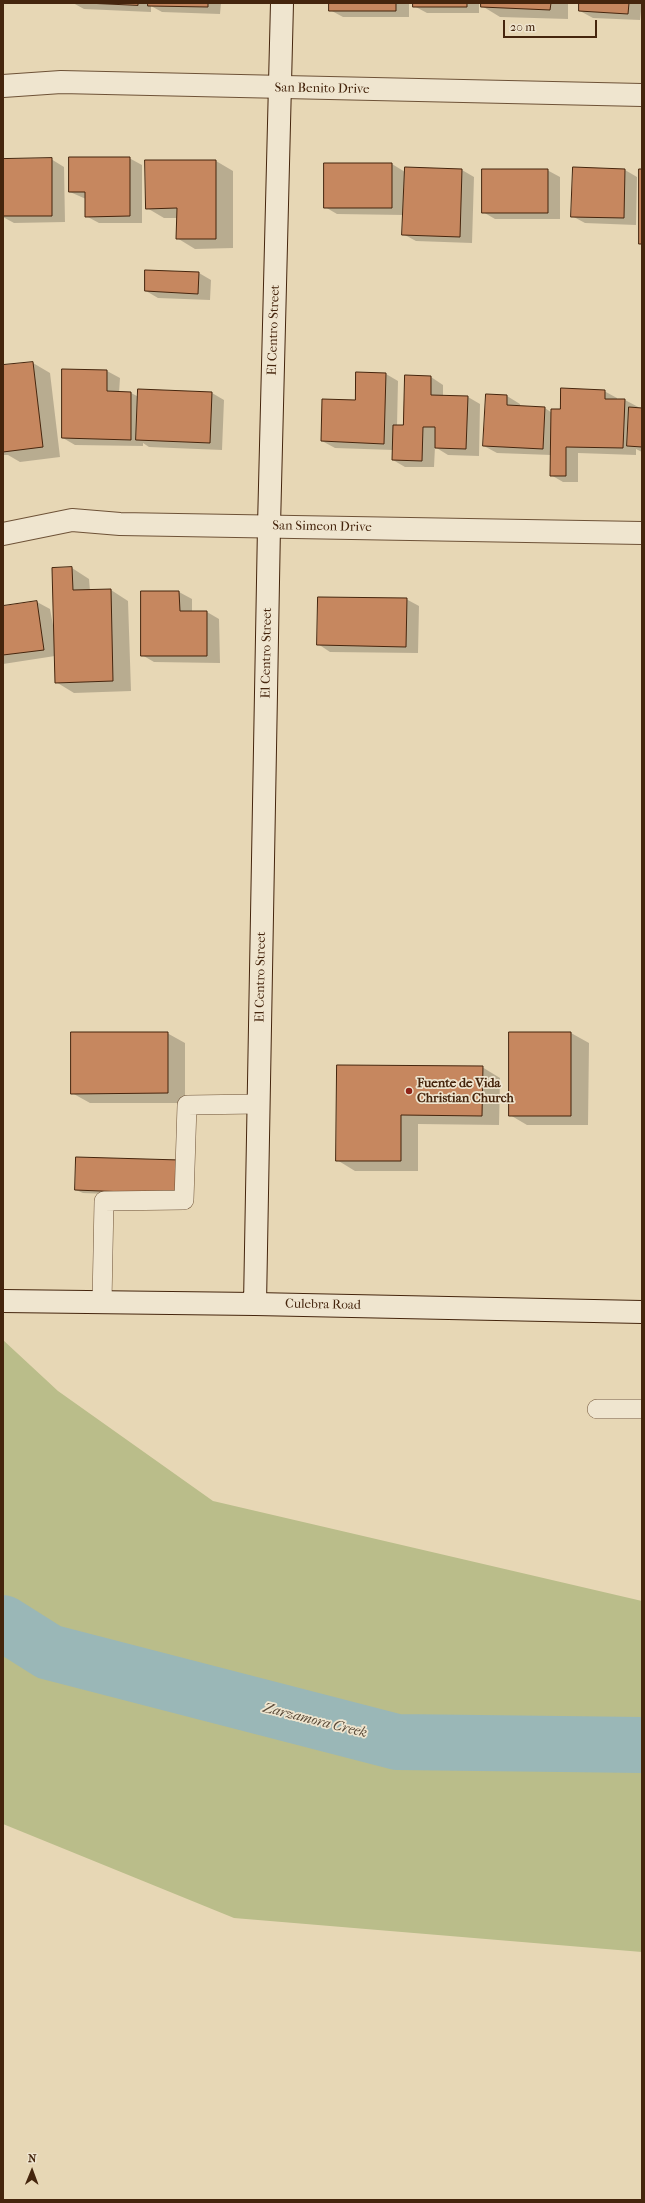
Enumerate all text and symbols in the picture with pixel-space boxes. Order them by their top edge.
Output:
scale bar [505,12,599,38]
text: 20 m [510,20,535,34]
street label: San Benito Drive [274,80,370,98]
street label: El Centro Street [265,284,283,376]
street label: San Simeon Drive [272,518,372,536]
street label: El Centro Street [258,608,276,698]
street label: El Centro Street [252,932,270,1022]
place label: Fuente de Vida Christian Church [417,1076,514,1107]
marker: Fuente de Vida Christian Church [404,1086,414,1096]
street label: Culebra Road [285,1297,361,1313]
water label: Zarzamora Creek [261,1700,369,1742]
north arrow [12,2151,52,2191]
text: N [28,2152,37,2165]

